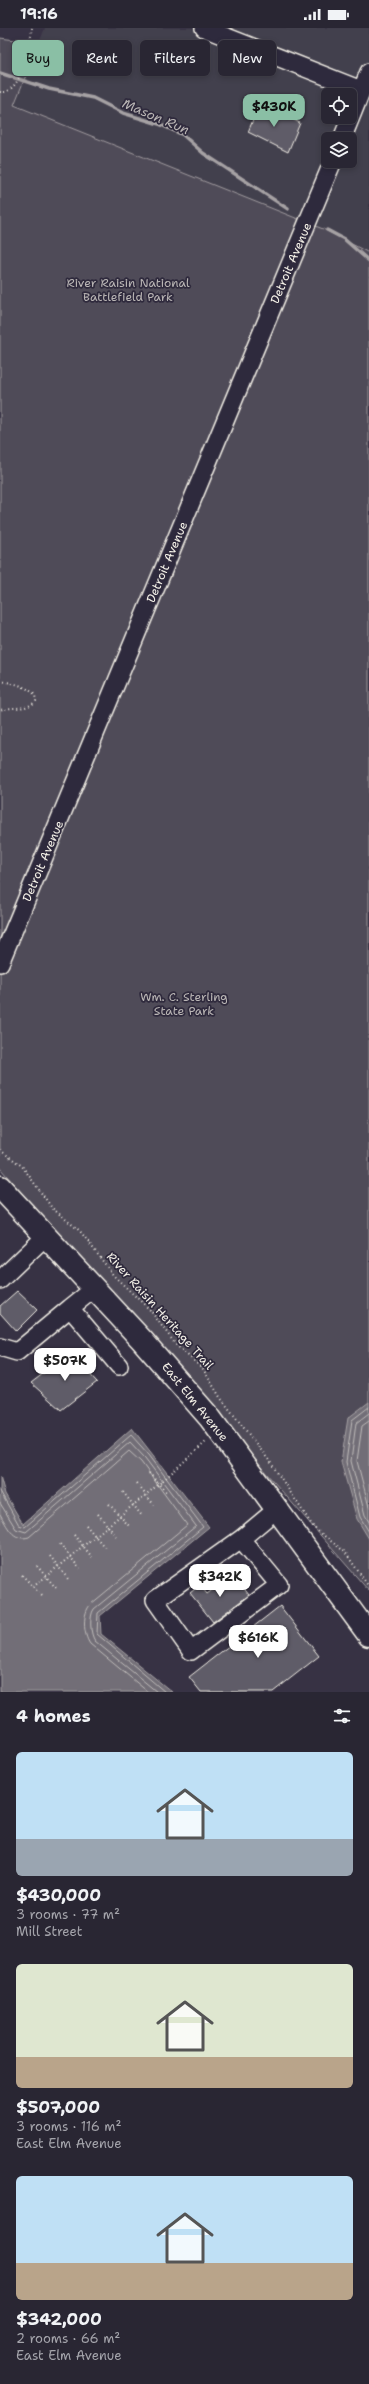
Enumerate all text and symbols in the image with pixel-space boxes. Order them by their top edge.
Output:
text: 19:16 [20,4,58,24]
chip: Buy [12,40,64,76]
chip: Rent [72,40,132,76]
chip: Filters [140,40,210,76]
chip: New [218,40,276,76]
map controls [321,88,357,168]
button: locate [321,88,357,124]
pin: $430K [246,94,302,128]
water label: Mason Run [120,95,192,138]
text: $430K [252,98,296,115]
button: layers [321,132,357,168]
street label: Detroit Avenue [267,220,315,306]
park label: River Raisin National Battlefield Park [66,275,190,305]
street label: Detroit Avenue [143,519,191,605]
street label: Detroit Avenue [19,818,67,904]
park label: Wm. C. Sterling State Park [140,989,228,1019]
street label: River Raisin Heritage Trail [103,1249,217,1373]
pin: $507K [37,1348,93,1382]
text: $507K [43,1352,87,1369]
street label: East Elm Avenue [158,1359,232,1445]
pin: $342K [192,1564,248,1598]
text: $342K [198,1568,242,1585]
pin: $616K [230,1625,286,1659]
text: $616K [238,1629,278,1646]
text: 4 homes [16,1705,91,1727]
icon: filters [331,1705,353,1727]
icon: home [149,1778,221,1850]
text: $430,000 [16,1884,101,1906]
text: 3 rooms · 77 m² [16,1906,120,1923]
text: Mill Street [16,1923,83,1940]
icon: home [149,1990,221,2062]
text: $507,000 [16,2096,100,2118]
text: 3 rooms · 116 m² [16,2118,122,2135]
text: East Elm Avenue [16,2135,122,2152]
icon: home [149,2202,221,2274]
text: $342,000 [16,2308,102,2330]
text: 2 rooms · 66 m² [16,2330,120,2347]
text: East Elm Avenue [16,2347,122,2364]

